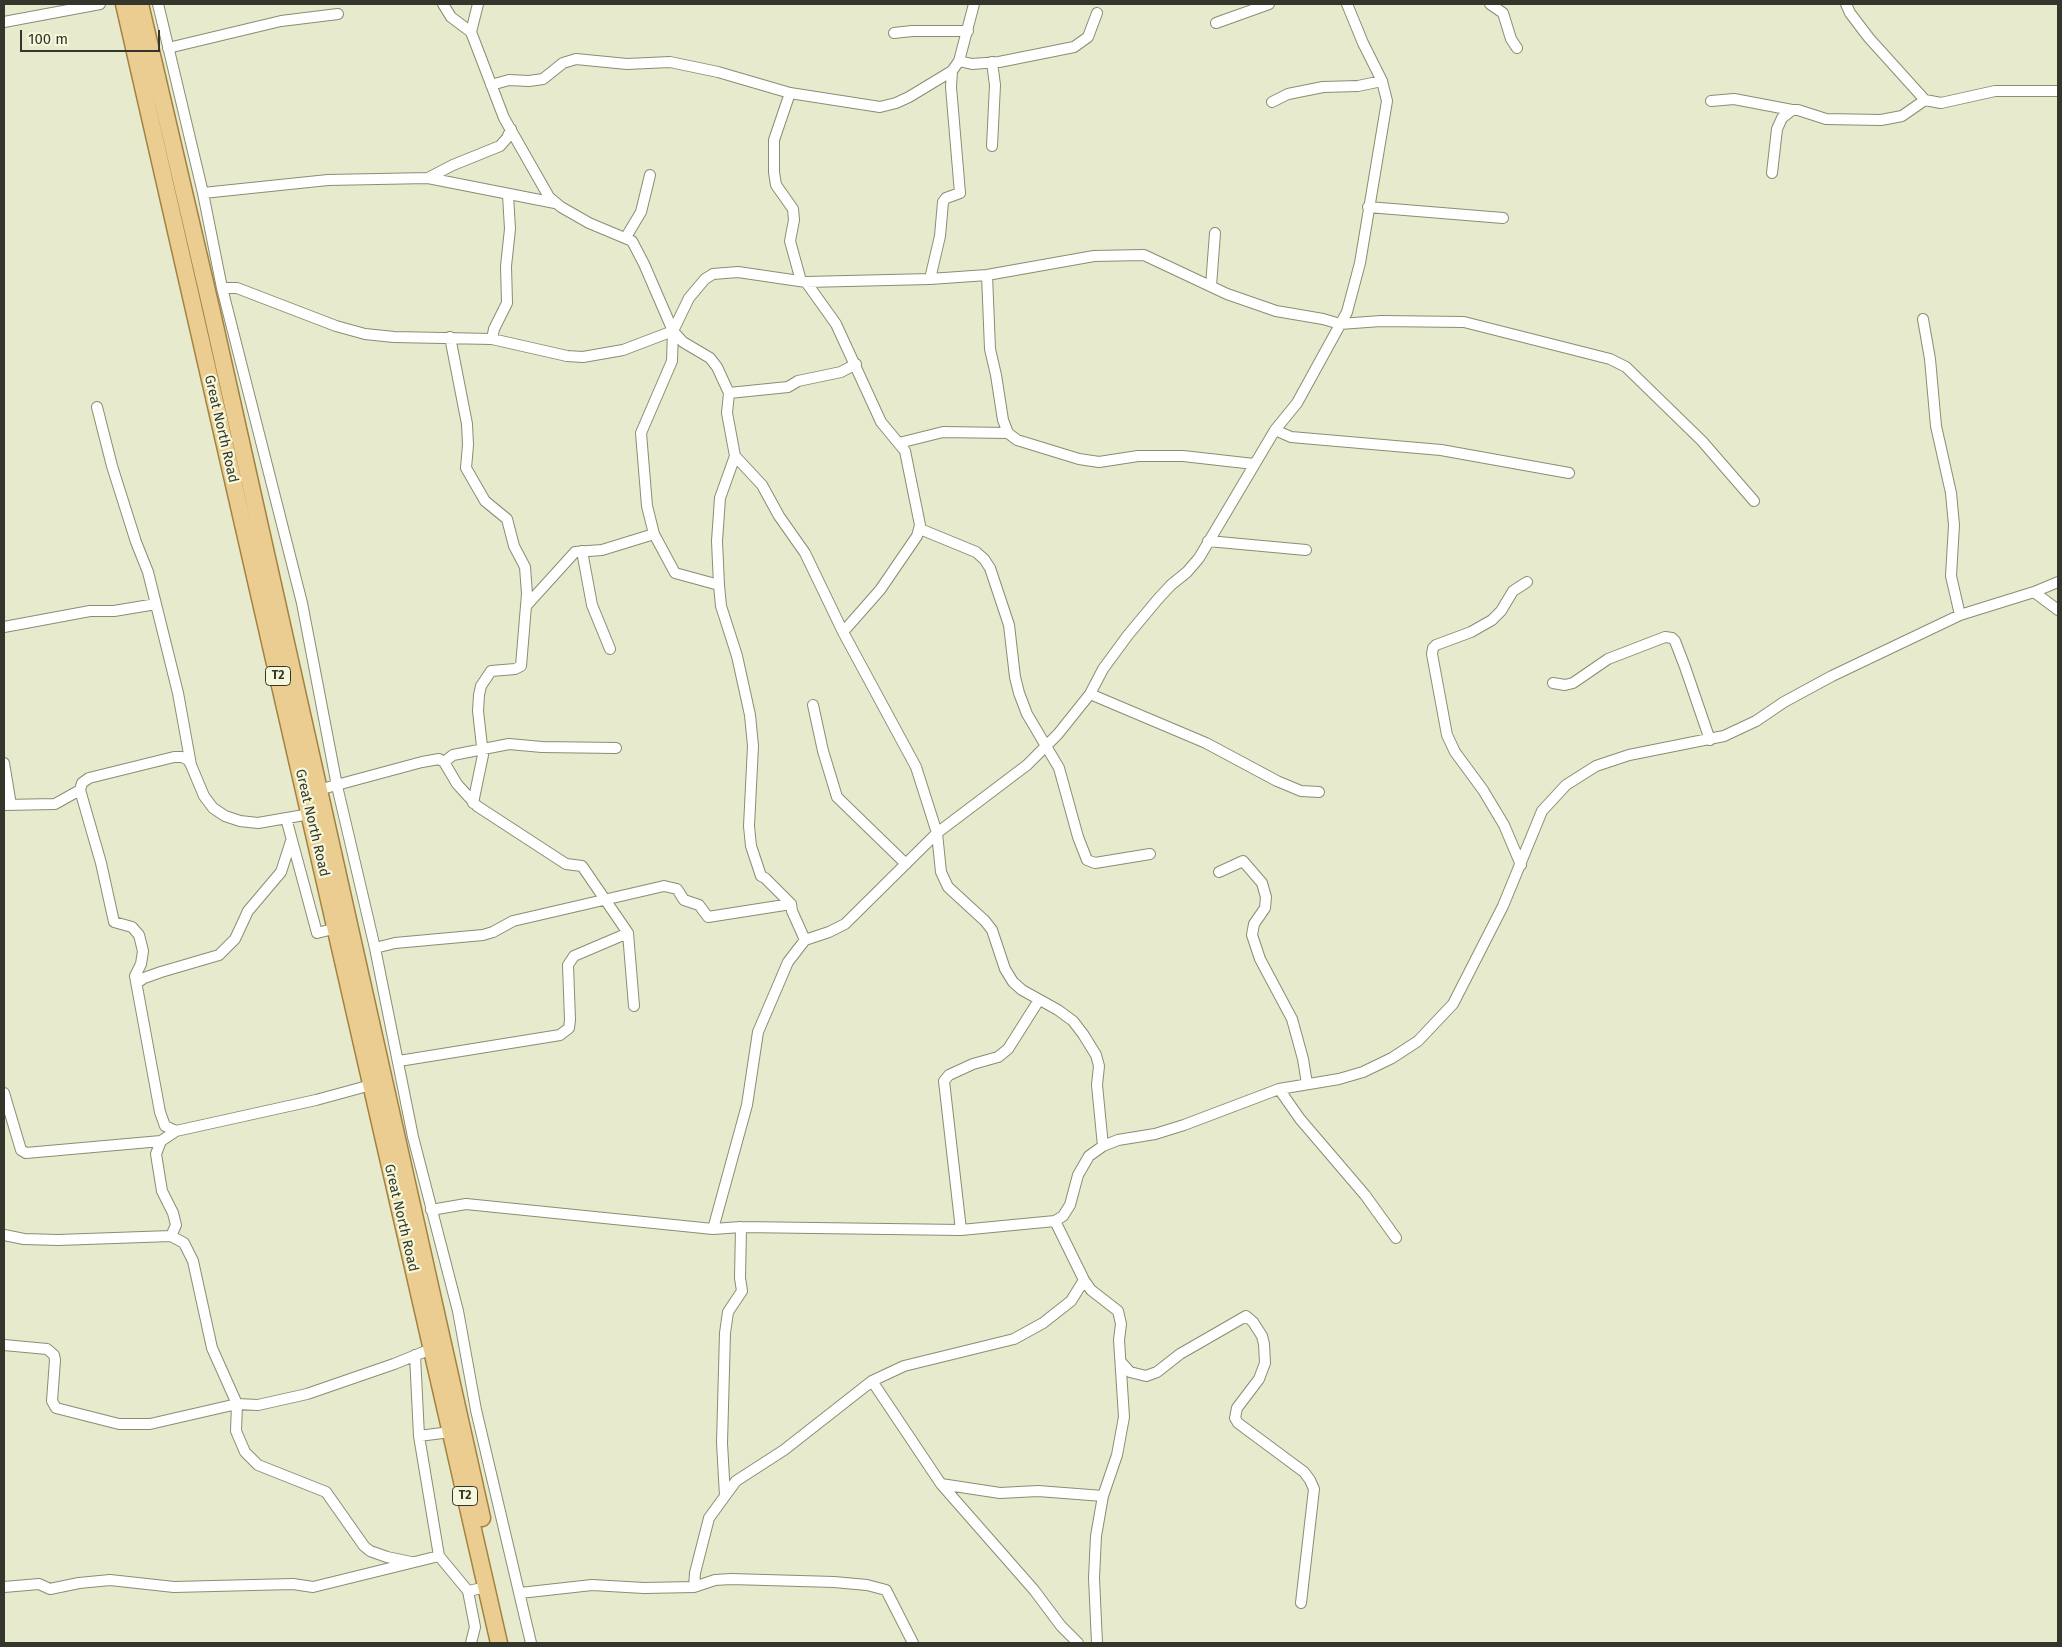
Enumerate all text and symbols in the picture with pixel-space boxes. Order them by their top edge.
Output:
scale bar [22,20,162,52]
text: 100 m [28,30,68,48]
street label: Great North Road [200,373,242,485]
road number: T2 [266,666,290,686]
street label: Great North Road [291,767,333,879]
street label: Great North Road [380,1162,422,1274]
road number: T2 [452,1486,478,1505]

